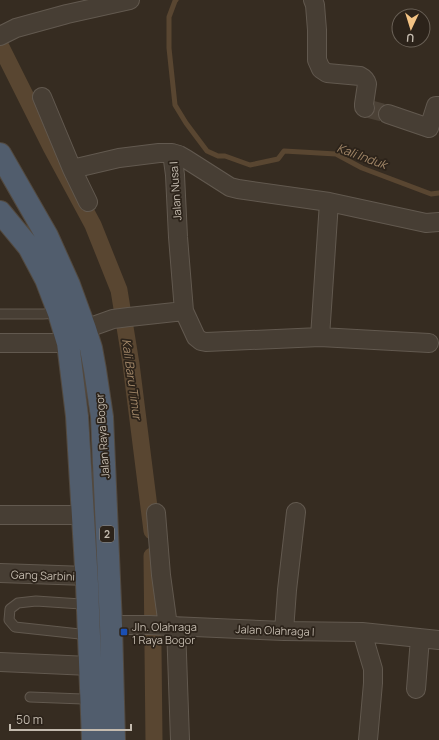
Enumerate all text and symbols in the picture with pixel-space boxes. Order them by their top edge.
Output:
north arrow [391,8,431,48]
text: U [406,31,415,46]
water label: Kali Induk [335,139,391,174]
street label: Jalan Nusa I [165,161,185,221]
water label: Kali Baru Timur [118,338,146,422]
street label: Jalan Raya Bogor [92,393,112,479]
road number: 2 [100,526,114,542]
street label: Gang Sarbini [11,566,75,584]
place label: Jln. Olahraga 1 Raya Bogor [132,619,197,647]
street label: Jalan Olahraga I [235,621,315,639]
marker: Jln. Olahraga 1 Raya Bogor [119,627,129,637]
scale bar [10,706,131,732]
text: 50 m [16,711,43,728]

